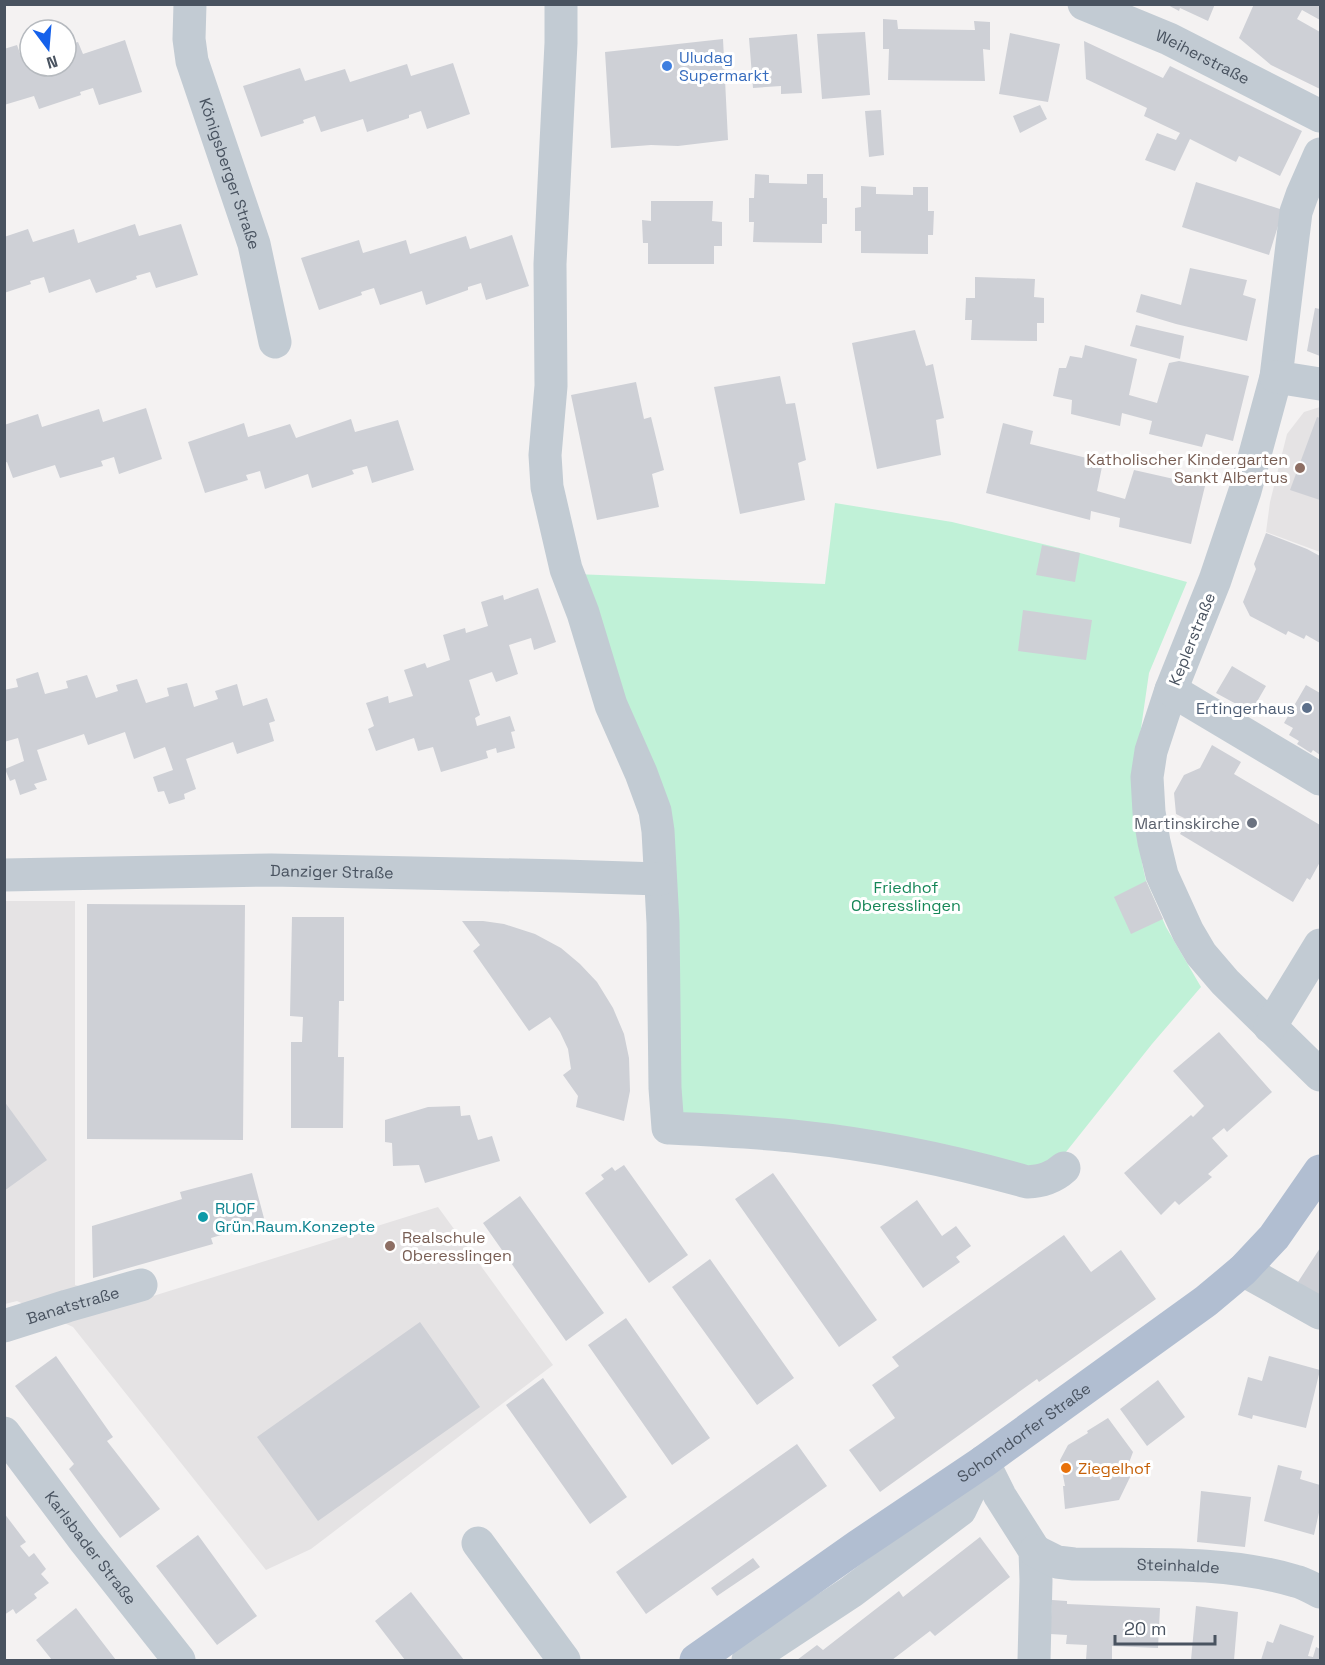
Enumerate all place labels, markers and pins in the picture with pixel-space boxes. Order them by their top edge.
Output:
place label: Uludag Supermarkt [679,47,769,86]
marker: Uludag Supermarkt [660,59,674,73]
place label: Katholischer Kindergarten Sankt Albertus [1086,449,1288,488]
marker: Katholischer Kindergarten Sankt Albertus [1293,461,1307,475]
place label: Ertingerhaus [1196,698,1295,719]
marker: Ertingerhaus [1300,701,1314,715]
place label: Martinskirche [1134,813,1240,834]
marker: Martinskirche [1245,816,1259,830]
place label: RUOF Grün.Raum.Konzepte [215,1198,375,1237]
marker: RUOF Grün.Raum.Konzepte [196,1210,210,1224]
place label: Realschule Oberesslingen [402,1227,512,1266]
marker: Realschule Oberesslingen [383,1239,397,1253]
place label: Ziegelhof [1078,1458,1151,1479]
marker: Ziegelhof [1059,1461,1073,1475]

